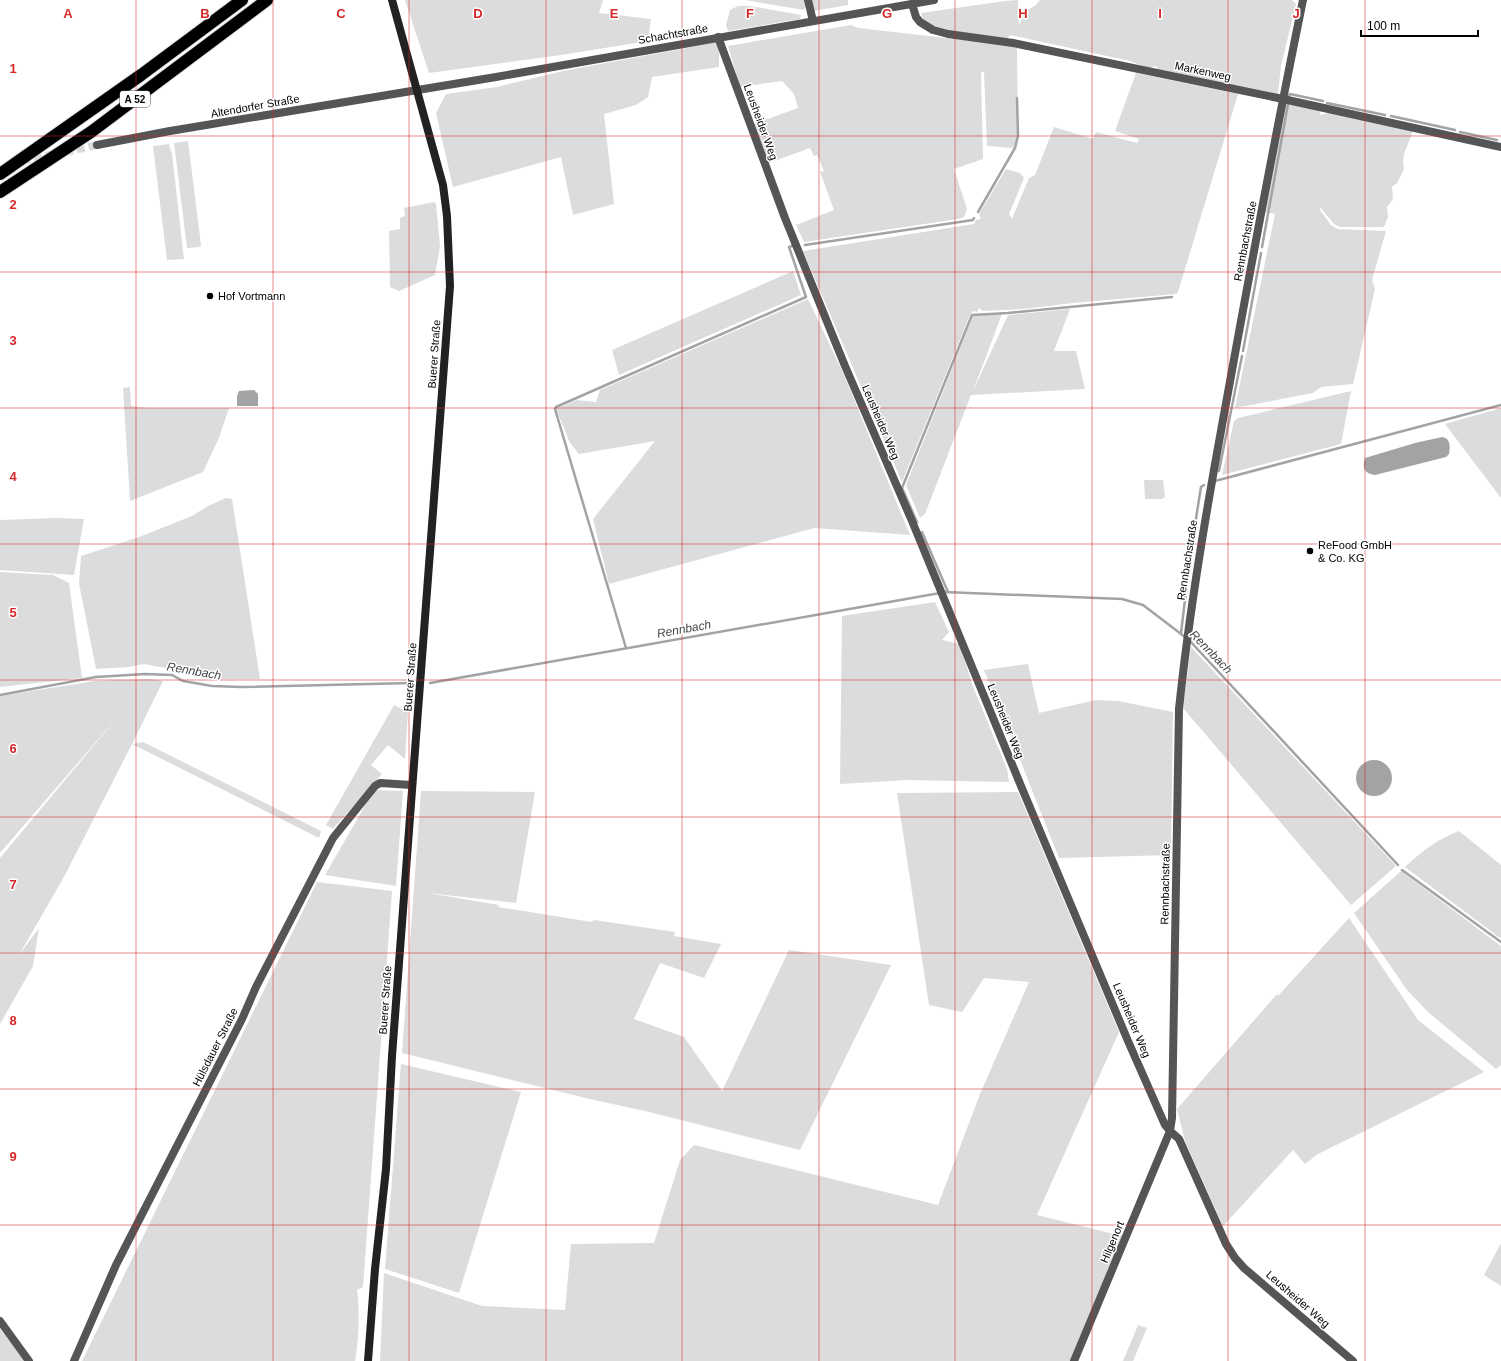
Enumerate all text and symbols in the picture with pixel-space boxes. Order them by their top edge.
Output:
text: A [63,6,73,21]
text: B [200,6,210,21]
text: C [336,6,346,21]
text: D [473,6,483,21]
text: E [610,6,619,21]
text: F [746,6,754,21]
text: G [882,6,892,21]
text: H [1018,6,1028,21]
text: I [1158,6,1162,21]
text: J [1292,6,1300,21]
scale bar [1361,12,1478,38]
text: 100 m [1367,19,1400,33]
street label: Schachtstraße [637,22,709,46]
street label: Markenweg [1174,59,1232,83]
text: 1 [9,61,17,76]
street label: Leusheider Weg [742,82,780,162]
road number: A 52 [120,91,150,107]
street label: Altendorfer Straße [210,92,300,120]
text: 2 [9,197,17,212]
street label: Rennbachstraße [1231,200,1259,282]
place label: Hof Vortmann [218,290,285,302]
marker: Hof Vortmann [205,291,215,301]
street label: Buerer Straße [426,319,442,389]
text: 3 [9,333,17,348]
street label: Leusheider Weg [860,383,902,461]
text: 4 [9,469,17,484]
street label: Rennbachstraße [1175,519,1199,601]
place label: ReFood GmbH & Co. KG [1318,539,1392,564]
marker: ReFood GmbH & Co. KG [1305,546,1315,556]
text: 5 [9,605,17,620]
water label: Rennbach [656,617,712,641]
water label: Rennbach [1187,627,1235,677]
street label: Buerer Straße [402,642,418,712]
water label: Rennbach [166,659,222,683]
street label: Leusheider Weg [985,682,1027,760]
text: 6 [9,741,17,756]
street label: Rennbachstraße [1158,843,1172,925]
text: 7 [9,877,17,892]
street label: Buerer Straße [377,965,393,1035]
street label: Leusheider Weg [1111,981,1153,1059]
street label: Hülsdauer Straße [190,1006,240,1088]
text: 8 [9,1013,17,1028]
text: 9 [9,1149,17,1164]
street label: Hilgenort [1098,1219,1126,1265]
street label: Leusheider Weg [1264,1268,1332,1330]

